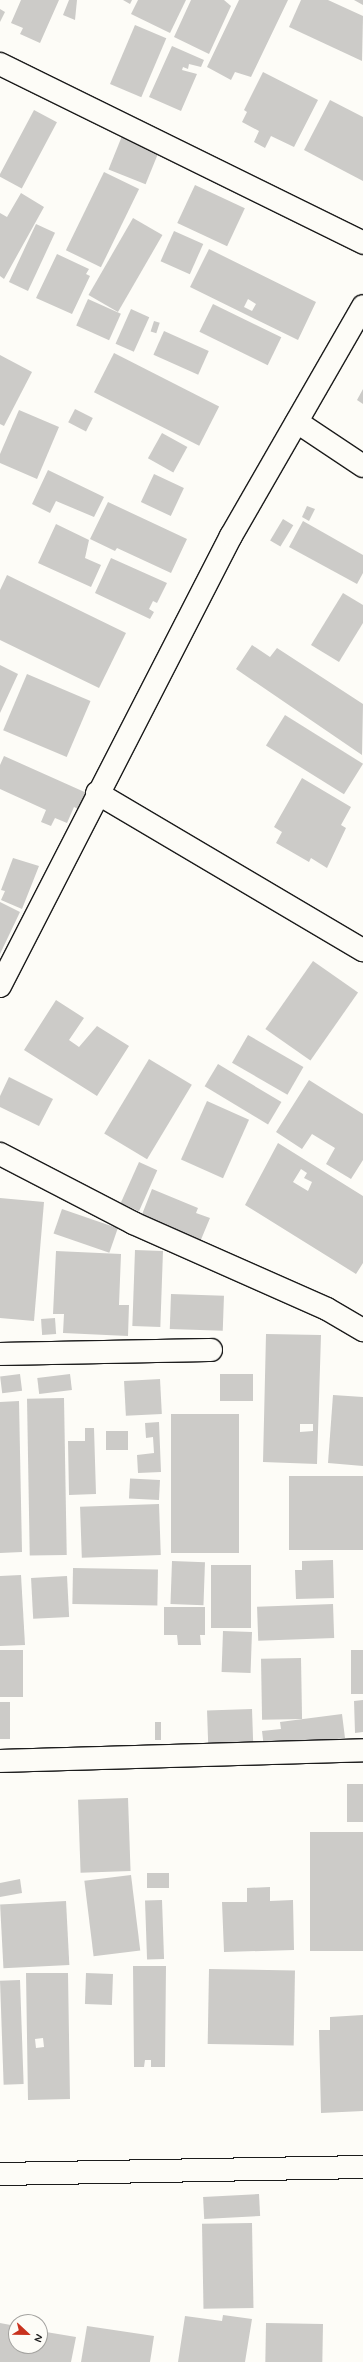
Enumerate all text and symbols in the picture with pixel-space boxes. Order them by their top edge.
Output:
north arrow [8,2314,48,2354]
text: N [30,2332,46,2344]

